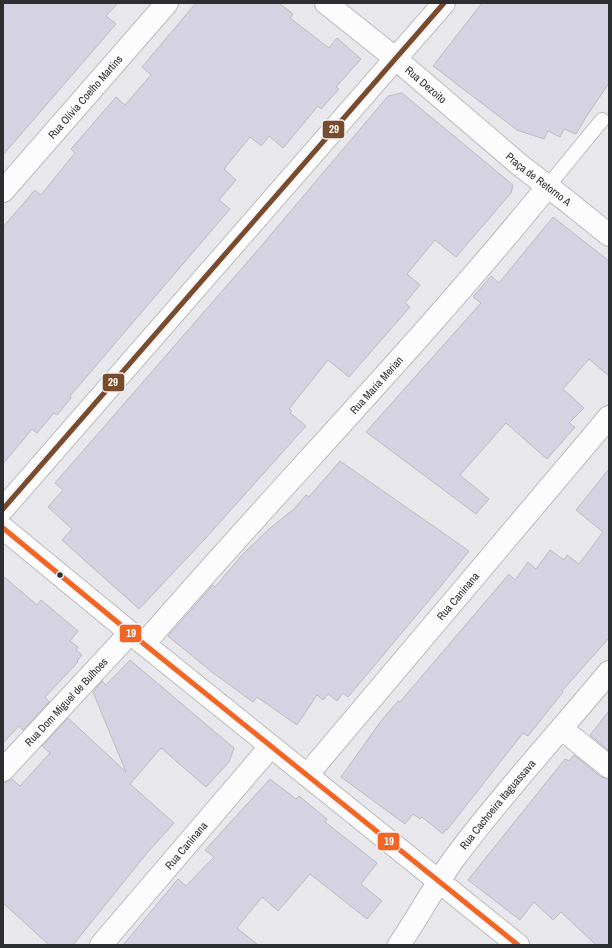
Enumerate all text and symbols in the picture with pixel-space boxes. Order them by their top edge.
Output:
street label: Rua Olívia Coelho Martins [45,52,126,142]
street label: Rua Dezoito [402,63,450,106]
line badge: 29 [322,120,345,139]
text: 29 [329,122,339,136]
street label: Praça de Retorno A [503,149,575,209]
street label: Rua Maria Merian [347,353,406,417]
line badge: 29 [102,373,125,392]
text: 29 [108,375,118,389]
street label: Rua Caninana [434,569,482,623]
unlabelled marker [55,570,65,580]
line badge: 19 [119,624,142,643]
text: 19 [126,626,136,640]
street label: Rua Dom Miguel de Bulhoes [22,654,111,749]
street label: Rua Cachoeira Itaguassava [457,756,538,852]
street label: Rua Caninana [162,819,210,872]
line badge: 19 [377,832,400,851]
text: 19 [384,834,394,848]

